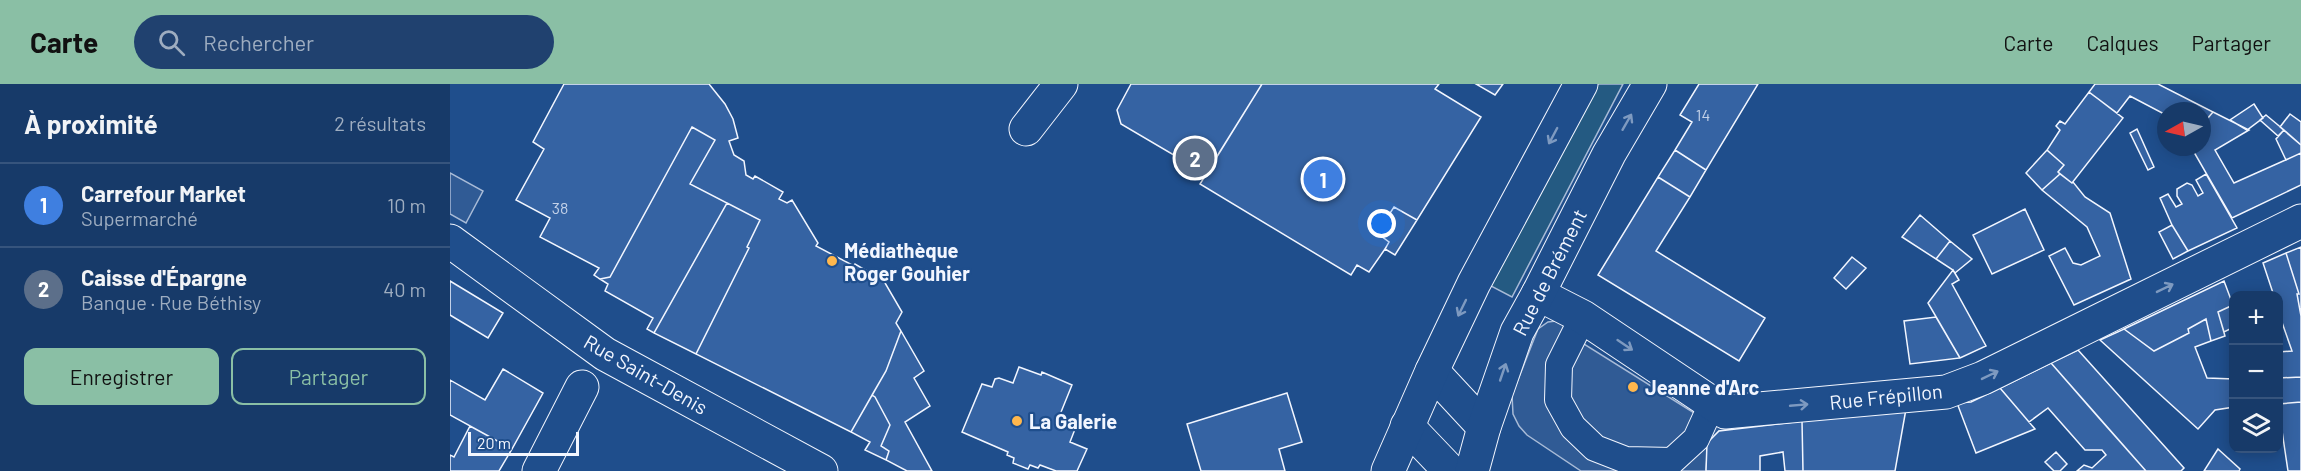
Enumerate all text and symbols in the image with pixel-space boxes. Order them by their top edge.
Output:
search box [134,15,554,69]
text: Carte [30,25,98,59]
icon: search [155,26,188,59]
text: Rechercher [203,29,314,55]
text: Carte [2004,30,2053,55]
text: Calques [2086,30,2159,55]
text: Partager [2192,30,2271,55]
north arrow [2157,102,2211,156]
house number: 14 [1696,105,1710,124]
text: À proximité [24,108,158,139]
text: 2 résultats [334,111,426,135]
one-way arrow [1622,114,1634,131]
one-way arrow [1547,126,1558,144]
pin: 2 [1176,136,1214,181]
pin: 1 [1304,156,1342,202]
text: Carrefour Market [81,180,246,206]
text: 1 [40,193,47,217]
text: 10 m [387,193,426,217]
house number: 38 [552,198,568,217]
street label: Rue de Brément [1507,205,1591,339]
text: Supermarché [81,206,198,230]
your location [1367,209,1396,238]
place label: Médiathèque Roger Gouhier [844,238,970,285]
marker: Médiathèque Roger Gouhier [825,254,839,268]
text: Caisse d'Épargne [81,264,247,290]
text: 2 [38,277,49,301]
text: 40 m [383,277,426,301]
one-way arrow [2156,282,2174,293]
text: Banque · Rue Béthisy [81,290,261,314]
map controls [2229,291,2283,453]
button: + [2229,291,2283,345]
one-way arrow [1455,298,1467,316]
street label: Rue Saint-Denis [580,329,712,419]
one-way arrow [1616,339,1632,351]
button: − [2229,345,2283,399]
button: Enregistrer [24,348,219,405]
button: Partager [231,348,426,405]
one-way arrow [1498,363,1509,382]
one-way arrow [1981,368,1999,380]
place label: Jeanne d'Arc [1645,375,1759,399]
street label: Rue Frépillon [1828,378,1944,414]
marker: Jeanne d'Arc [1626,380,1640,394]
one-way arrow [1789,399,1809,410]
button: layers [2229,399,2283,453]
place label: La Galerie [1029,409,1117,433]
marker: La Galerie [1010,414,1024,428]
scale bar [468,429,579,456]
text: 20 m [477,433,511,452]

